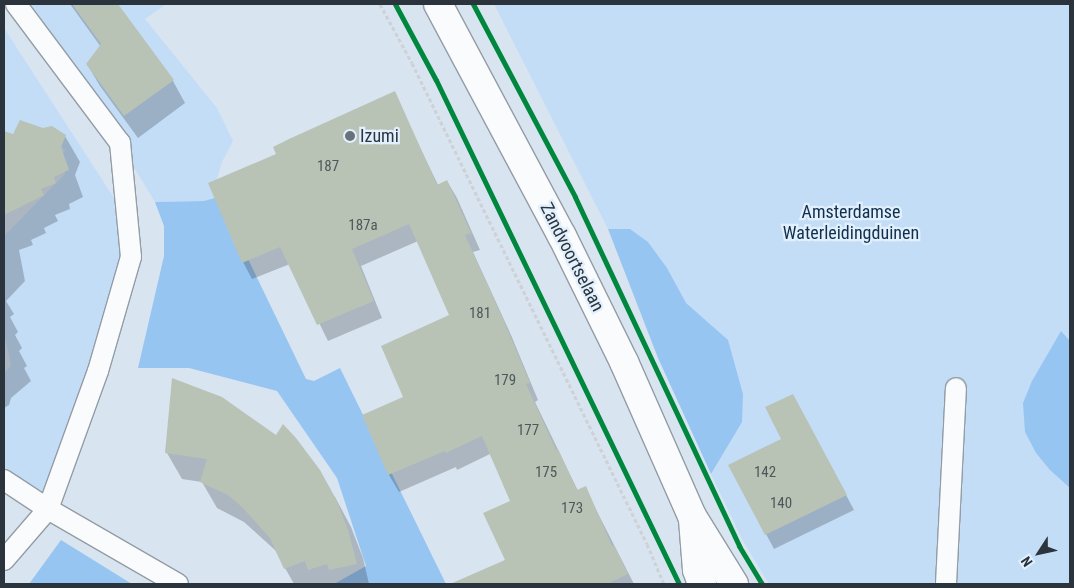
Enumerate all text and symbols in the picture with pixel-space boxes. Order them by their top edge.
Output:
place label: Izumi [360,125,399,147]
marker: Izumi [344,130,356,142]
house number: 187 [317,158,339,176]
street label: Zandvoortselaan [535,199,609,315]
park label: Amsterdamse Waterleidingduinen [783,202,919,244]
house number: 187a [348,217,378,235]
house number: 181 [469,305,491,323]
house number: 179 [494,372,516,390]
house number: 177 [517,422,539,440]
house number: 175 [535,464,557,482]
house number: 142 [754,464,776,482]
house number: 140 [770,495,792,513]
house number: 173 [561,500,583,518]
north arrow [1014,528,1064,578]
text: N [1018,554,1036,570]

